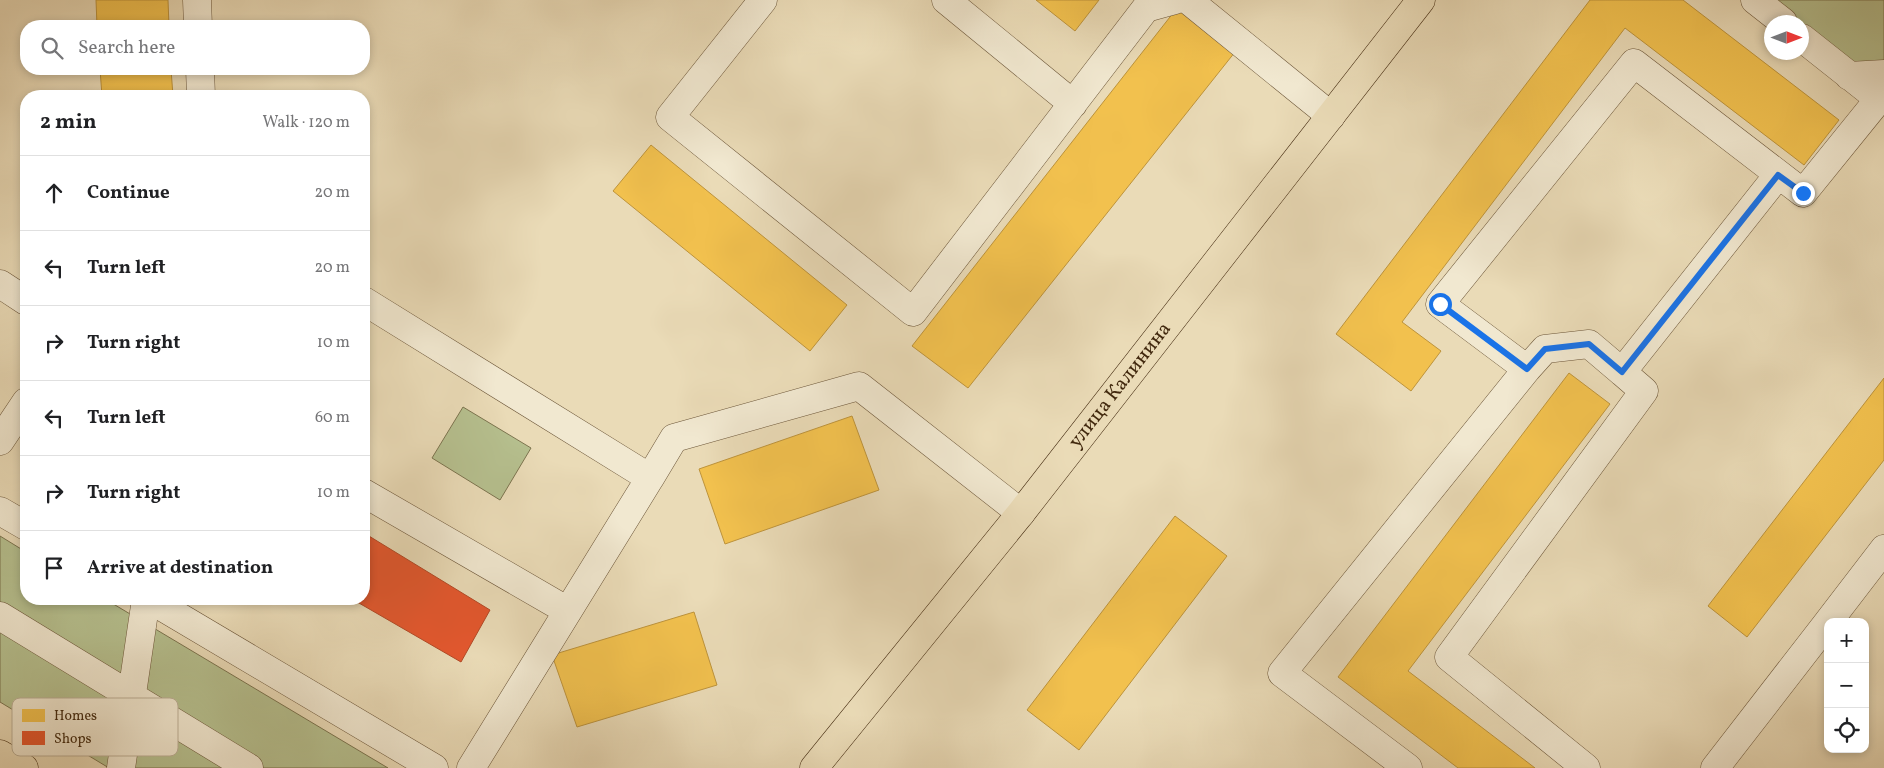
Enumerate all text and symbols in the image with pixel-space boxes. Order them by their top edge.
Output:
north arrow [1764,15,1809,60]
search box [20,20,370,75]
icon: search [38,34,66,62]
text: Search here [78,35,175,61]
text: 2 min [40,108,97,137]
text: Walk · 120 m [262,112,350,134]
icon: ahead [40,179,68,207]
text: Continue [87,180,170,206]
text: 20 m [315,182,350,204]
route end [1792,182,1815,205]
icon: left [40,254,68,282]
text: Turn left [87,255,166,281]
text: 20 m [315,257,350,279]
route start [1429,293,1452,316]
street label: улица Калинина [1062,317,1178,454]
icon: right [40,329,68,357]
text: Turn right [87,330,180,356]
text: 10 m [317,332,350,354]
icon: left [40,404,68,432]
text: Turn left [87,405,166,431]
text: 60 m [315,407,350,429]
icon: right [40,479,68,507]
text: Turn right [87,480,180,506]
text: 10 m [317,482,350,504]
icon: arrive [40,554,68,582]
text: Arrive at destination [87,555,273,581]
map controls [1824,618,1869,753]
button: + [1824,618,1869,663]
button: − [1824,663,1869,708]
legend [12,698,178,756]
text: Homes [54,707,97,726]
button: locate [1824,708,1869,753]
text: Shops [54,730,92,749]

